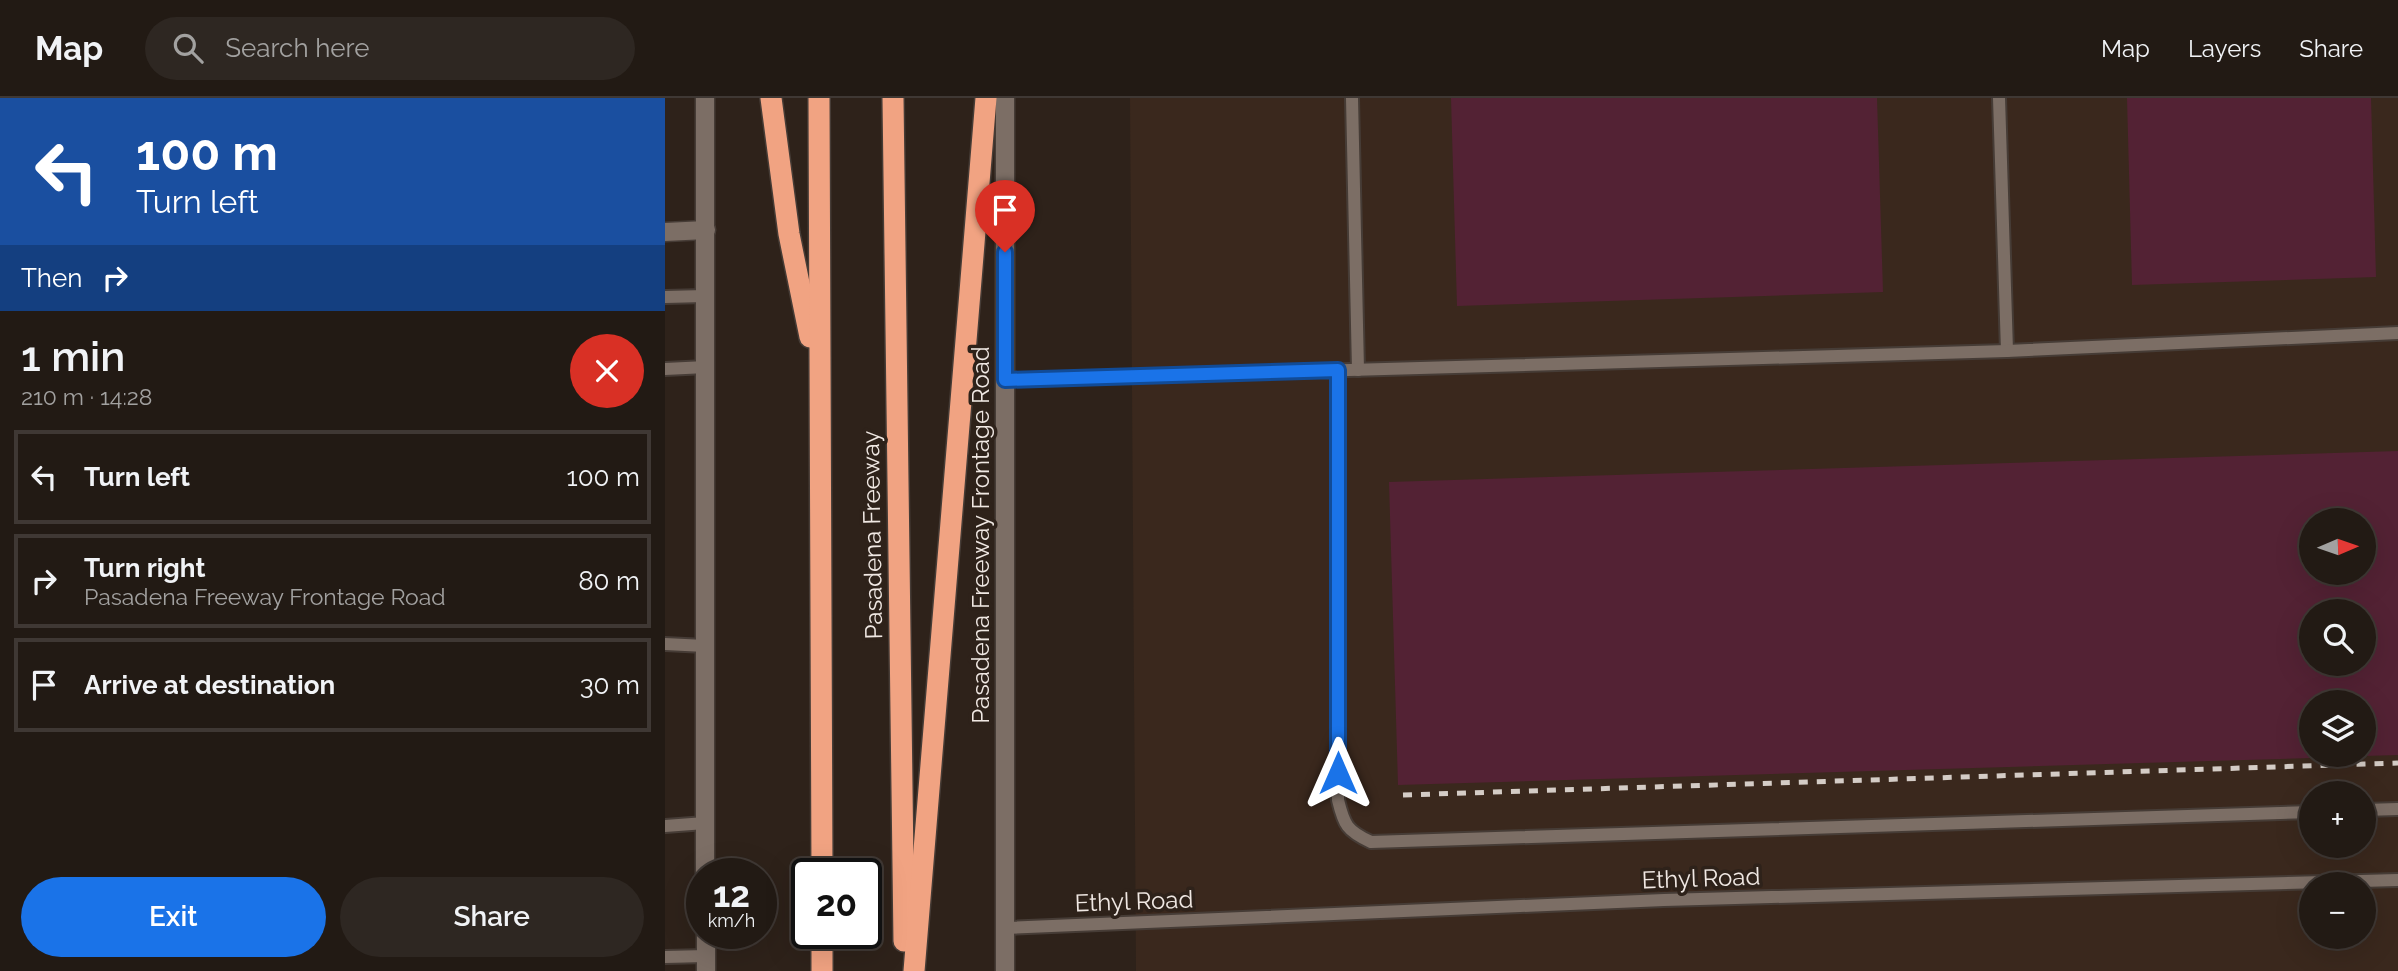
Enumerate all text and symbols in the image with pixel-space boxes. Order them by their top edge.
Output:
search box [145,17,635,80]
text: Map [35,29,103,68]
icon: search [169,29,207,67]
text: Search here [225,33,370,63]
text: Map [2101,34,2150,63]
text: Layers [2188,34,2261,63]
text: Share [2299,34,2363,63]
text: 100 m [136,124,278,181]
icon: left [21,126,112,217]
pin [975,180,1035,252]
text: Turn left [136,183,258,220]
icon: arrive [986,191,1024,229]
icon: right [96,259,134,297]
text: Then [21,263,82,293]
text: 1 min [21,332,125,381]
button: close [570,334,644,408]
street label: Pasadena Freeway Frontage Road [966,346,995,724]
text: 210 m · 14:28 [21,383,152,410]
street label: Pasadena Freeway [856,430,888,640]
icon: left [25,458,63,496]
text: Turn left [84,462,190,492]
text: 100 m [567,462,640,492]
north arrow [2299,508,2377,584]
map controls [2299,508,2376,949]
text: Turn right [84,553,205,583]
icon: right [25,562,63,600]
text: 80 m [578,566,640,596]
text: Pasadena Freeway Frontage Road [84,583,446,610]
button: search [2299,599,2376,676]
icon: arrive [25,666,63,704]
text: Arrive at destination [84,670,335,700]
text: 30 m [580,670,640,700]
button: layers [2299,690,2376,767]
position arrow [1301,736,1375,810]
button: + [2299,781,2376,858]
speed limit sign: 20 [791,858,882,949]
street label: Ethyl Road [1641,861,1761,895]
button: − [2299,872,2376,949]
text: 12 [713,874,750,915]
button: Exit [21,877,326,957]
button: Share [340,877,644,957]
street label: Ethyl Road [1074,884,1194,918]
text: km/h [708,910,755,931]

